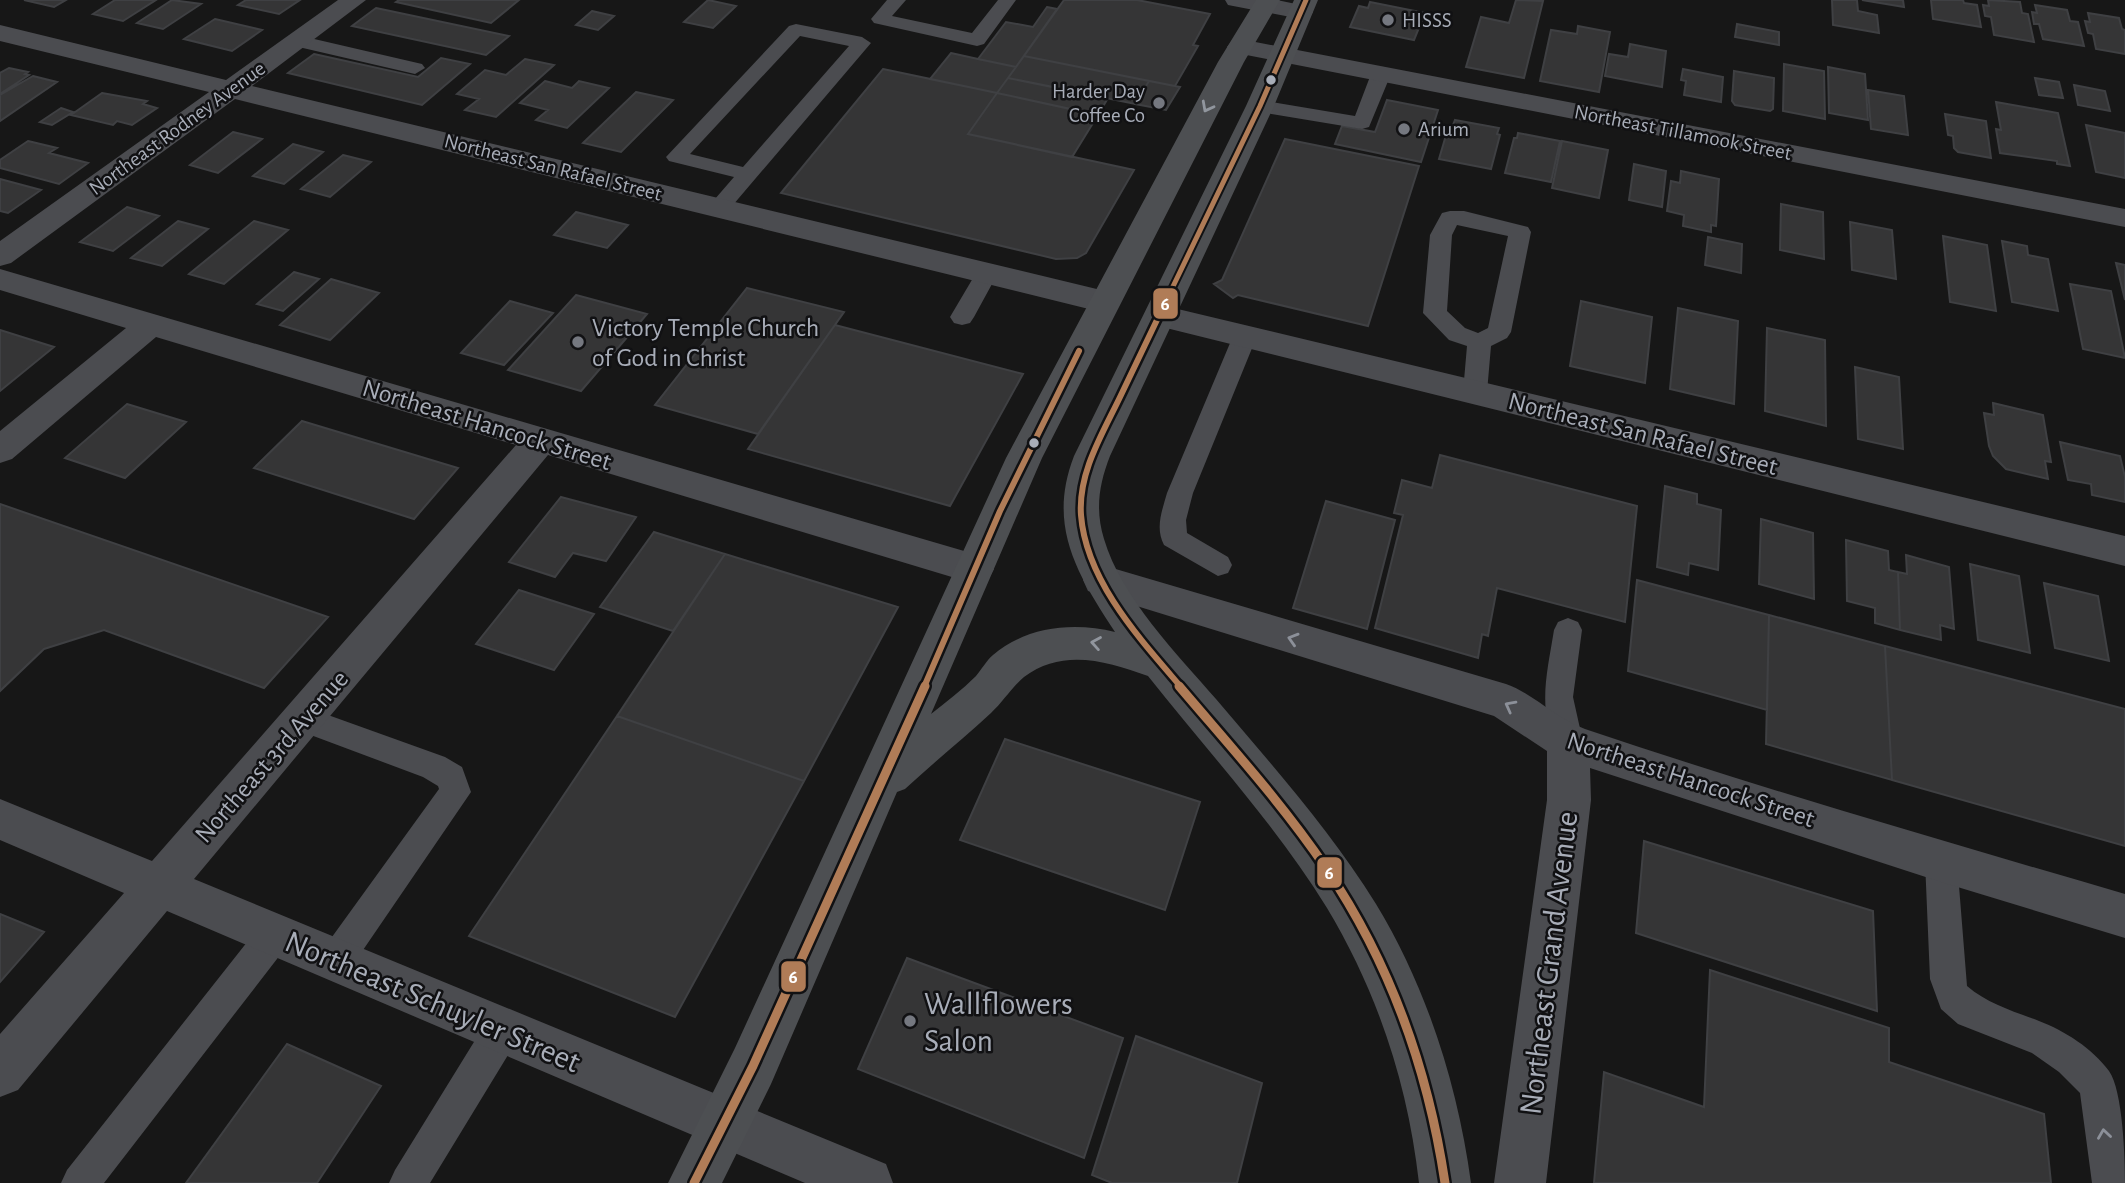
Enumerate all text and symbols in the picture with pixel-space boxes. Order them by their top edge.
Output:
place label: HISSS [1402,10,1452,31]
marker: HISSS [1380,12,1396,28]
street label: Northeast Rodney Avenue [85,58,269,199]
unlabelled marker [1264,73,1278,87]
place label: Harder Day Coffee Co [1052,81,1145,126]
marker: Harder Day Coffee Co [1151,95,1167,111]
one-way arrow [1202,100,1216,112]
street label: Northeast Tillamook Street [1572,101,1794,164]
place label: Arium [1418,119,1469,140]
marker: Arium [1396,121,1412,137]
street label: Northeast San Rafael Street [442,130,664,205]
line badge: 6 [1152,287,1179,320]
text: 6 [1160,295,1170,314]
place label: Victory Temple Church of God in Christ [592,315,819,371]
marker: Victory Temple Church of God in Christ [570,334,586,350]
street label: Northeast Hancock Street [359,375,614,475]
street label: Northeast San Rafael Street [1505,388,1780,480]
unlabelled marker [1027,436,1041,450]
one-way arrow [1288,632,1300,647]
one-way arrow [1090,636,1102,651]
street label: Northeast 3rd Avenue [190,666,353,848]
one-way arrow [1505,701,1518,714]
street label: Northeast Hancock Street [1564,728,1818,832]
street label: Northeast Grand Avenue [1515,810,1583,1117]
line badge: 6 [1316,856,1343,889]
text: 6 [1324,864,1334,883]
street label: Northeast Schuyler Street [280,925,585,1079]
line badge: 6 [780,960,807,993]
text: 6 [788,968,798,987]
place label: Wallflowers Salon [924,988,1073,1057]
marker: Wallflowers Salon [902,1013,918,1029]
one-way arrow [2097,1128,2112,1140]

